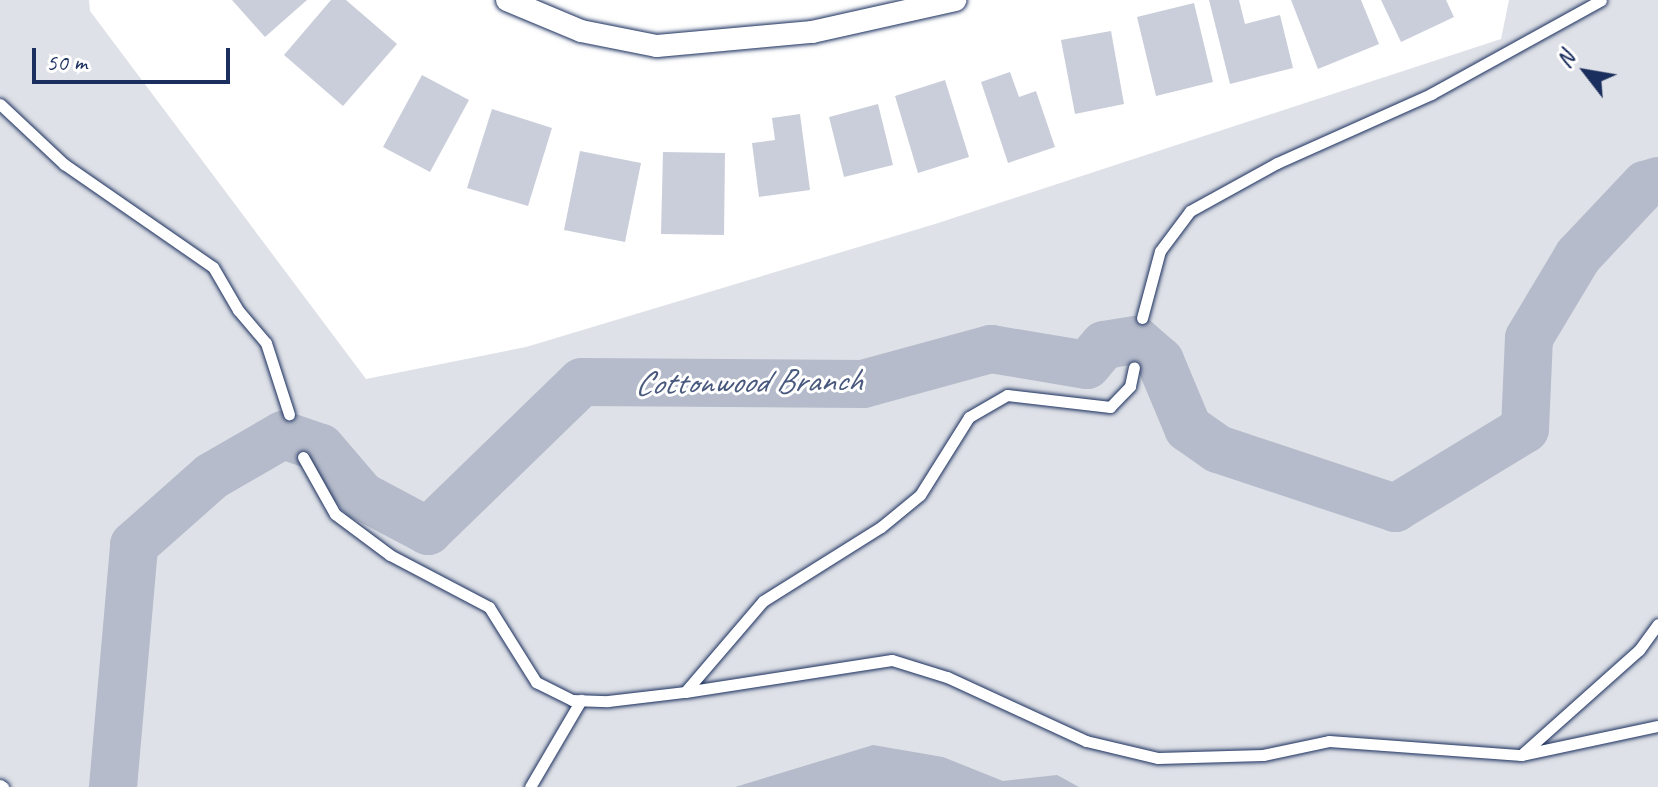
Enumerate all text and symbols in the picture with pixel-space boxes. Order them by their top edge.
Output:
scale bar [36,32,234,82]
north arrow [1546,32,1626,112]
text: 50 m [46,47,87,77]
text: N [1550,47,1581,73]
water label: Cottonwood Branch [633,359,863,403]

